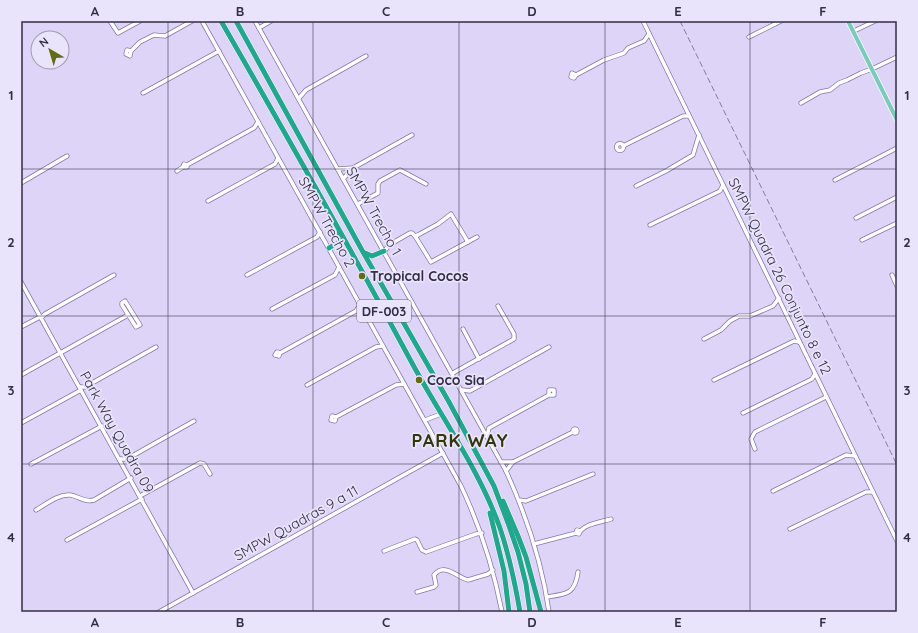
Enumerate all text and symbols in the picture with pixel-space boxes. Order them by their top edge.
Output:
text: A [91,3,100,19]
text: B [236,3,244,19]
text: C [382,3,390,19]
text: D [527,3,537,19]
text: E [674,3,682,19]
text: F [819,3,827,19]
north arrow [30,30,70,70]
text: N [36,34,51,50]
text: 1 [8,87,14,103]
text: 1 [904,87,910,103]
street label: SMPW Trecho 1 [342,164,406,258]
street label: SMPW Trecho 2 [295,173,359,271]
street label: SMPW Quadra 26 Conjunto 8 e 12 [725,175,836,377]
text: 2 [7,234,15,250]
text: 2 [903,234,911,250]
place label: Tropical Cocos [370,267,469,285]
marker: Tropical Cocos [357,271,367,281]
road number: DF-003 [357,300,411,322]
street label: Park Way Quadra 09 [76,368,158,496]
place label: Coco Sia [427,371,485,389]
marker: Coco Sia [414,375,424,385]
text: 3 [8,382,15,398]
text: 3 [904,382,911,398]
district label: PARK WAY [412,429,508,452]
street label: SMPW Quadras 9 a 11 [231,481,361,565]
text: 4 [7,529,15,545]
text: 4 [903,529,911,545]
text: A [91,614,100,630]
text: B [236,614,244,630]
text: C [382,614,390,630]
text: D [527,614,537,630]
text: E [674,614,682,630]
text: F [819,614,827,630]

